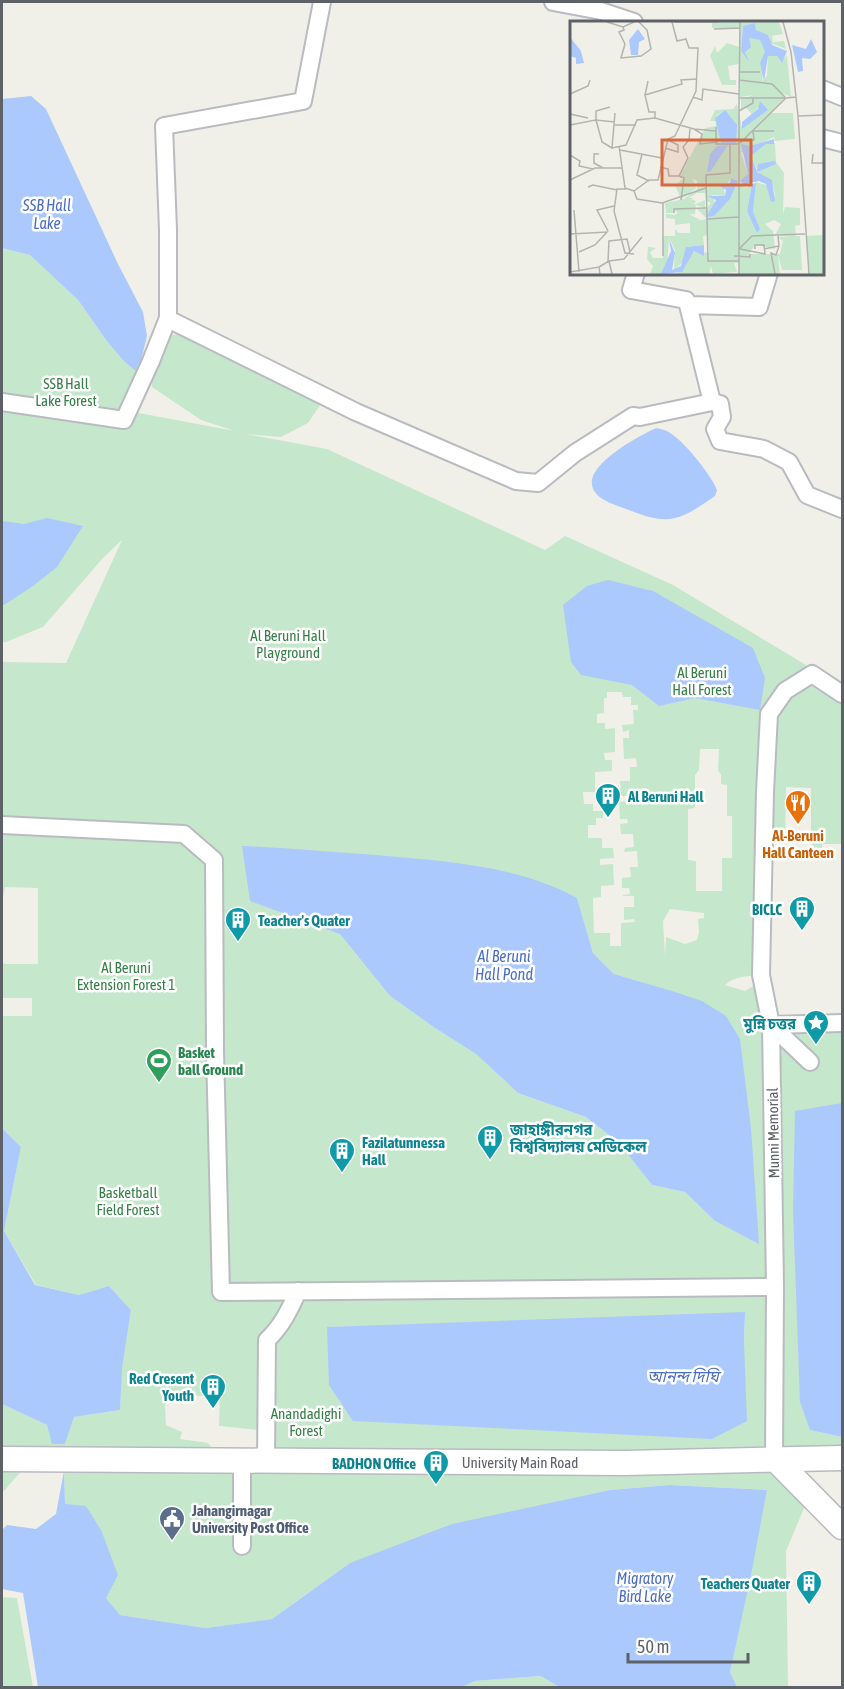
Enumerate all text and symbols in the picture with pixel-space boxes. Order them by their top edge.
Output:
inset map [570,21,823,274]
water label: SSB Hall Lake [22,196,71,232]
park label: SSB Hall Lake Forest [35,375,97,409]
park label: Al Beruni Hall Playground [250,627,326,661]
park label: Al Beruni Hall Forest [672,664,732,698]
building icon: Al Beruni Hall [593,781,623,819]
place label: Al Beruni Hall [627,788,704,805]
restaurant icon: Al-Beruni Hall Canteen [783,788,813,826]
place label: Al-Beruni Hall Canteen [762,827,834,861]
building icon: BICLC [787,894,817,932]
place label: BICLC [752,901,782,918]
building icon: Teacher's Quater [223,905,253,943]
place label: Teacher's Quater [258,912,350,929]
water label: Al Beruni Hall Pond [475,947,533,983]
park label: Al Beruni Extension Forest 1 [77,959,175,993]
place icon: মুন্নি চত্তর [801,1008,831,1046]
place label: মুন্নি চত্তর [742,1015,797,1034]
place label: Basket ball Ground [178,1044,243,1078]
sports icon: Basket ball Ground [144,1046,174,1084]
street label: Munni Memorial [764,1087,782,1179]
place label: জাহাঙ্গীরনগর বিশ্ববিদ্যালয় মেডিকেল [509,1121,647,1155]
building icon: জাহাঙ্গীরনগর বিশ্ববিদ্যালয় মেডিকেল [475,1123,505,1161]
place label: Fazilatunnessa Hall [362,1134,445,1168]
building icon: Fazilatunnessa Hall [327,1136,357,1174]
park label: Basketball Field Forest [97,1184,159,1218]
water label: আনন্দ দিঘি [647,1367,722,1385]
place label: Red Cresent Youth [129,1370,195,1404]
building icon: Red Cresent Youth [198,1372,228,1410]
park label: Anandadighi Forest [271,1405,341,1439]
building icon: BADHON Office [421,1448,451,1486]
street label: University Main Road [462,1454,578,1471]
place label: BADHON Office [332,1455,416,1472]
place label: Jahangirnagar University Post Office [191,1502,309,1536]
public building icon: Jahangirnagar University Post Office [157,1504,187,1542]
building icon: Teachers Quater [794,1568,824,1606]
water label: Migratory Bird Lake [617,1569,674,1605]
place label: Teachers Quater [701,1575,791,1592]
scale bar [628,1626,748,1664]
text: 50 m [637,1636,669,1657]

